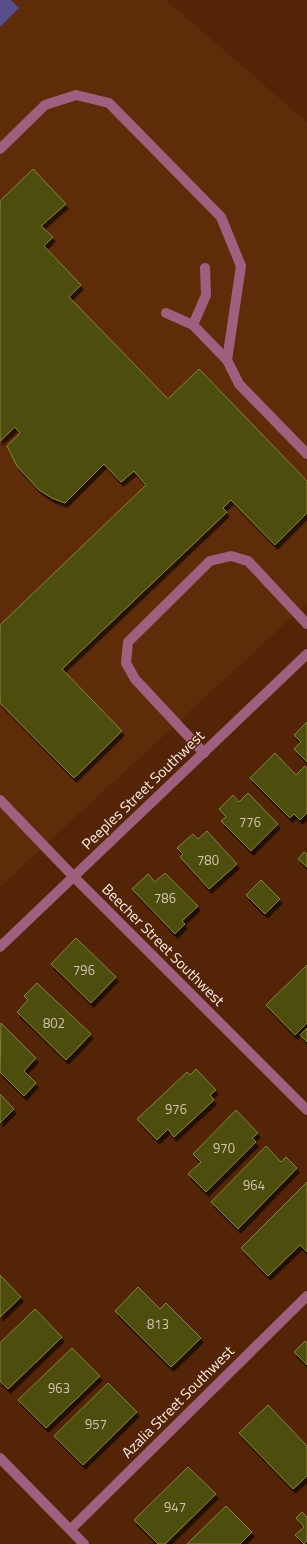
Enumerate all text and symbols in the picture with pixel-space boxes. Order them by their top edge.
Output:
street label: Peeples Street Southwest [76,724,210,855]
house number: 776 [239,812,261,832]
house number: 780 [197,850,219,870]
street label: Beecher Street Southwest [97,878,231,1012]
house number: 786 [154,888,176,908]
house number: 796 [73,960,95,980]
house number: 802 [43,1013,65,1033]
house number: 976 [165,1099,187,1119]
house number: 970 [213,1138,235,1158]
house number: 964 [243,1175,265,1195]
house number: 813 [147,1314,169,1334]
street label: Azalia Street Southwest [116,1340,240,1463]
house number: 963 [48,1378,70,1398]
house number: 957 [85,1414,107,1434]
house number: 947 [164,1497,186,1517]

